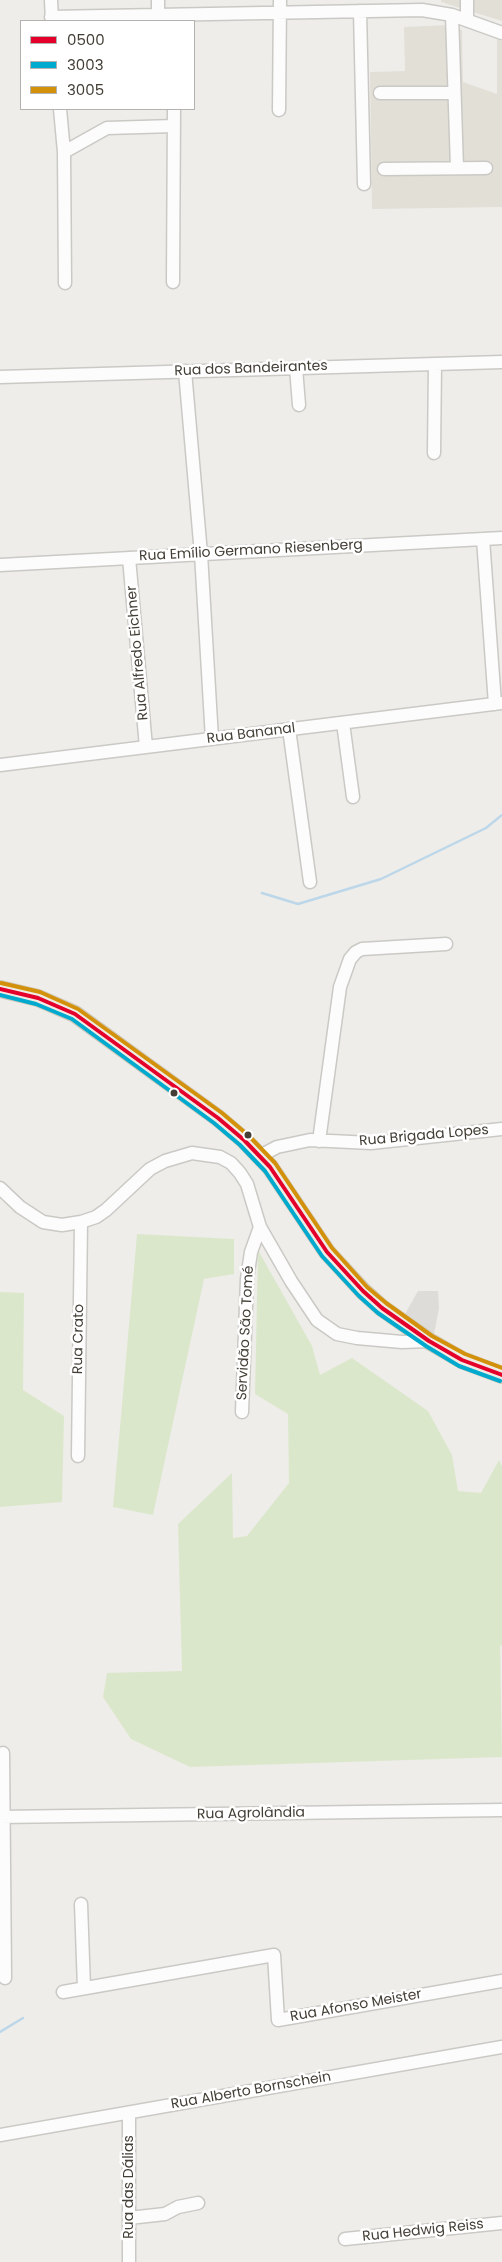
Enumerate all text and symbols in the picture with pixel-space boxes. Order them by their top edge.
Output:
legend [20,20,195,110]
text: 0500 [67,29,105,50]
text: 3003 [67,54,104,75]
text: 3005 [67,79,104,100]
street label: Rua dos Bandeirantes [174,358,328,380]
street label: Rua Emílio Germano Riesenberg [139,537,363,565]
street label: Rua Alfredo Eichner [124,585,152,721]
street label: Rua Bananal [206,720,296,748]
unlabelled marker [169,1088,179,1098]
street label: Rua Brigada Lopes [359,1122,489,1150]
unlabelled marker [243,1130,253,1140]
street label: Servidão São Tomé [234,1265,258,1401]
street label: Rua Crato [70,1304,88,1374]
street label: Rua Agrolândia [197,1805,305,1823]
street label: Rua Afonso Meister [289,1986,423,2026]
street label: Rua Alberto Bornschein [170,2069,332,2113]
street label: Rua das Dálias [121,2135,137,2239]
street label: Rua Hedwig Reiss [362,2216,484,2246]

